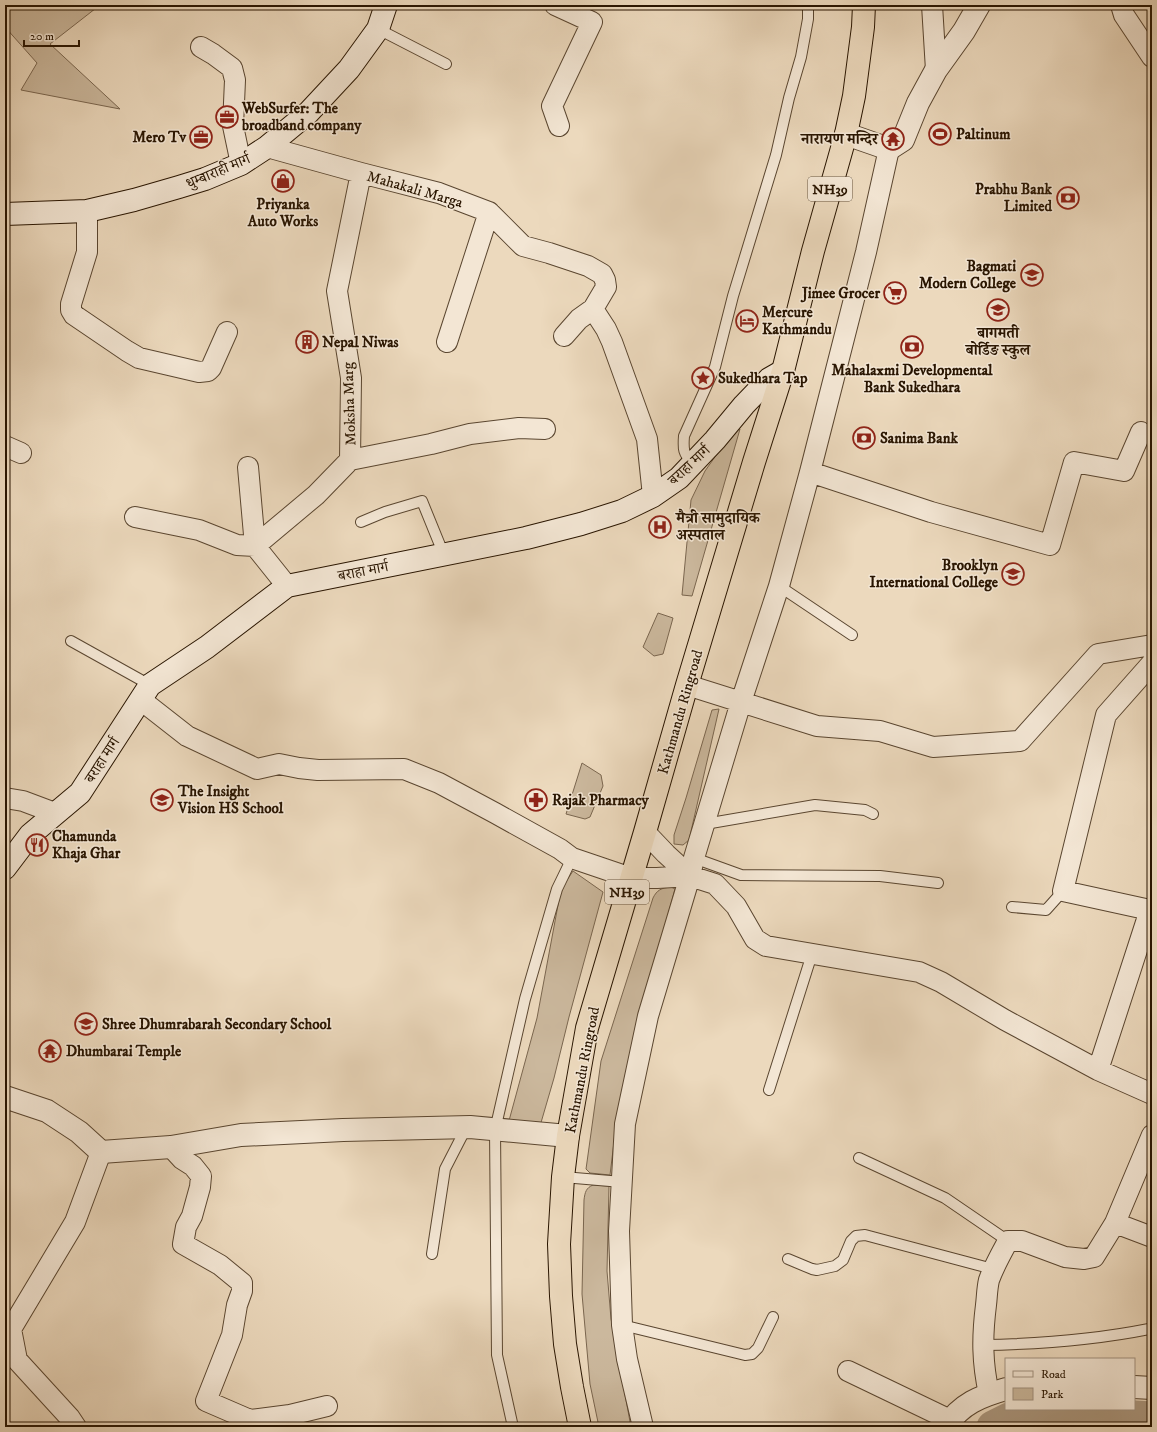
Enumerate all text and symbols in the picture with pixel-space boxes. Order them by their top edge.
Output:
scale bar [24,22,79,48]
text: 20 m [30,29,54,44]
place label: WebSurfer: The broadband company [241,99,362,135]
office icon: WebSurfer: The broadband company [214,104,240,130]
sports icon: Paltinum [927,121,953,147]
office icon: Mero Tv [188,124,214,150]
place label: Paltinum [956,125,1011,144]
temple icon: नारायण मन्दिर [880,126,906,152]
place label: Mero Tv [133,128,186,147]
place label: नारायण मन्दिर [800,130,880,149]
street label: धुम्बाराही मार्ग [183,149,254,193]
street label: Mahakali Marga [365,167,466,212]
shop icon: Priyanka Auto Works [270,168,296,194]
road number: NH39 [808,177,852,201]
place label: Prabhu Bank Limited [975,180,1053,216]
bank icon: Prabhu Bank Limited [1055,185,1081,211]
place label: Priyanka Auto Works [247,195,318,231]
place label: Bagmati Modern College [919,257,1017,293]
school or university icon: Bagmati Modern College [1019,262,1045,288]
supermarket icon: Jimee Grocer [882,280,908,306]
place label: Jimee Grocer [800,284,880,303]
school or university icon: बागमती बोर्डिङ स्कुल [985,297,1011,323]
place label: Mercure Kathmandu [762,303,833,339]
hotel icon: Mercure Kathmandu [734,308,760,334]
place label: बागमती बोर्डिङ स्कुल [965,324,1031,360]
building icon: Nepal Niwas [294,329,320,355]
place label: Nepal Niwas [322,333,399,352]
bank icon: Mahalaxmi Developmental Bank Sukedhara [899,334,925,360]
street label: Moksha Marg [339,361,360,446]
place label: Mahalaxmi Developmental Bank Sukedhara [831,361,993,397]
place icon: Sukedhara Tap [690,365,716,391]
place label: Sukedhara Tap [718,369,808,388]
bank icon: Sanima Bank [851,425,877,451]
place label: Sanima Bank [880,429,959,448]
street label: बराहा मार्ग [664,440,715,490]
place label: मैत्री सामुदायिक अस्पताल [675,508,761,545]
hospital icon: मैत्री सामुदायिक अस्पताल [647,514,673,540]
place label: Brooklyn International College [869,556,999,592]
street label: बराहा मार्ग [335,557,391,586]
school or university icon: Brooklyn International College [1000,561,1026,587]
street label: Kathmandu Ringroad [654,647,707,777]
street label: बराहा मार्ग [80,733,125,788]
place label: The Insight Vision HS School [177,782,284,818]
school or university icon: The Insight Vision HS School [149,787,175,813]
pharmacy icon: Rajak Pharmacy [523,787,549,813]
place label: Rajak Pharmacy [552,791,650,810]
place label: Chamunda Khaja Ghar [52,827,121,863]
restaurant icon: Chamunda Khaja Ghar [24,832,50,858]
road number: NH39 [605,880,649,904]
street label: Kathmandu Ringroad [561,1005,604,1135]
school or university icon: Shree Dhumrabarah Secondary School [73,1011,99,1037]
place label: Shree Dhumrabarah Secondary School [102,1015,332,1034]
temple icon: Dhumbarai Temple [37,1038,63,1064]
place label: Dhumbarai Temple [66,1042,182,1061]
legend [1005,1358,1135,1410]
text: Road [1041,1367,1066,1382]
text: Park [1041,1387,1063,1402]

